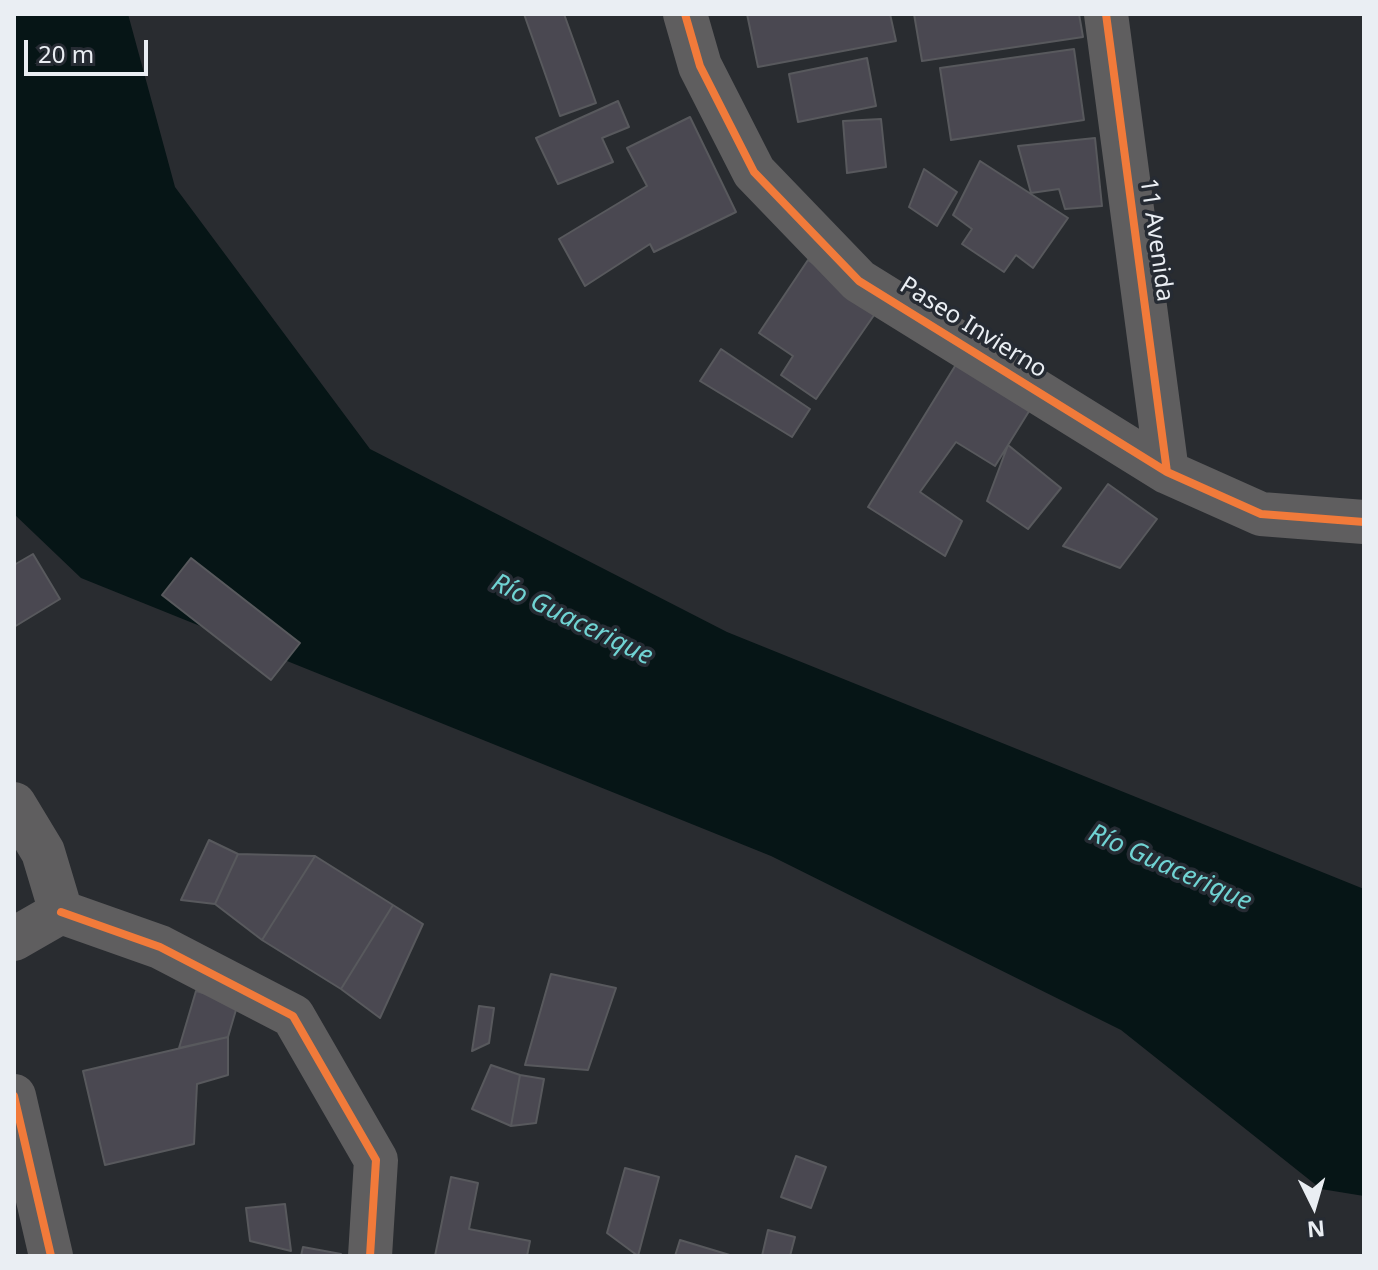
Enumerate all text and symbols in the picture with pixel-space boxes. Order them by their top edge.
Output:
scale bar [28,24,152,74]
text: 20 m [38,37,94,70]
street label: 11 Avenida [1133,177,1179,303]
street label: Paseo Invierno [894,271,1052,385]
water label: Río Guacerique [486,568,658,672]
water label: Río Guacerique [1084,818,1256,918]
north arrow [1274,1166,1354,1246]
text: N [1306,1214,1326,1246]

